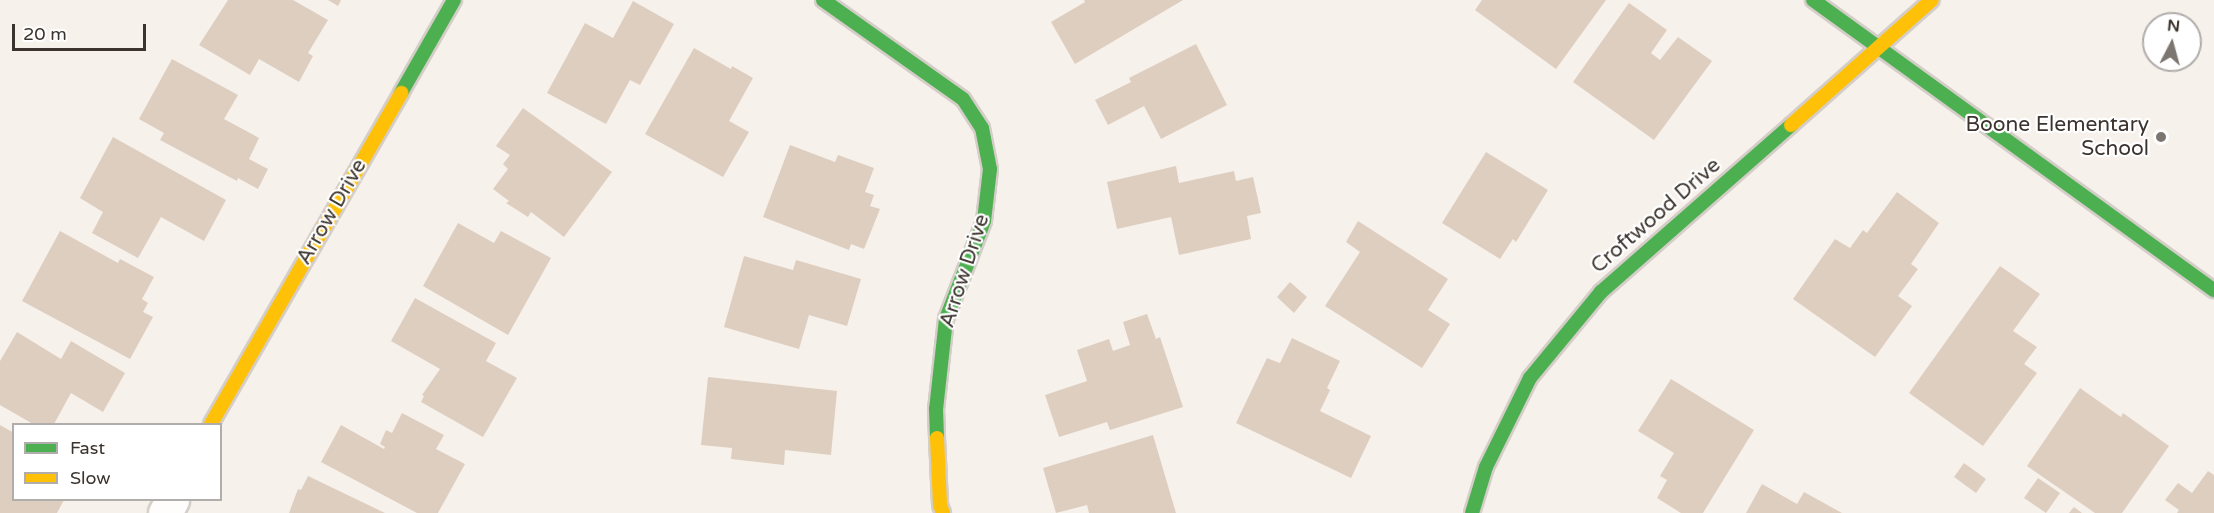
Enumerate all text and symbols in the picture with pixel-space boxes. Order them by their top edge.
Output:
scale bar [15,12,148,50]
north arrow [2142,12,2202,72]
text: N [2166,15,2181,37]
text: 20 m [23,23,67,45]
place label: Boone Elementary School [1966,112,2149,162]
marker: Boone Elementary School [2154,130,2168,144]
street label: Croftwood Drive [1586,153,1726,279]
street label: Arrow Drive [292,155,372,269]
street label: Arrow Drive [935,211,995,331]
legend [12,423,222,501]
text: Fast [70,437,105,459]
text: Slow [70,467,111,489]

